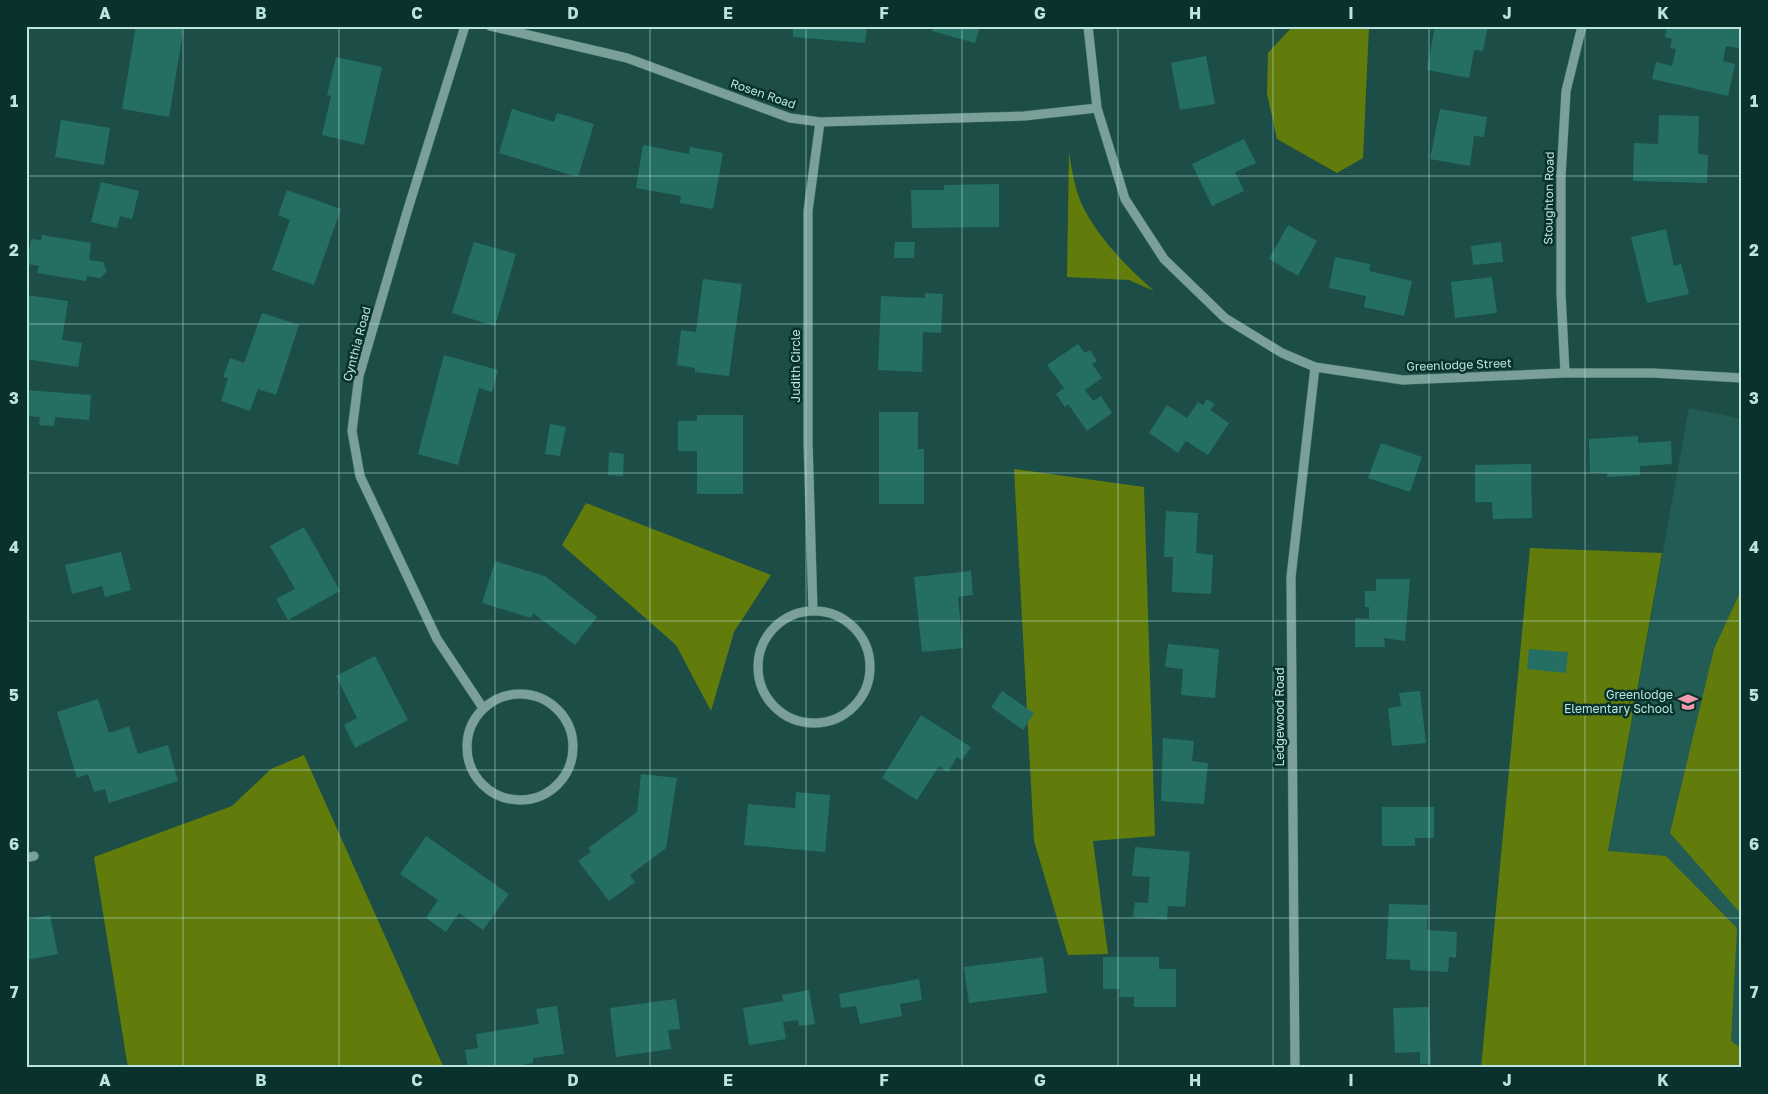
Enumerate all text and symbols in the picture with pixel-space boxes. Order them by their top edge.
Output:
text: A [99,3,111,23]
text: B [255,3,267,23]
text: C [411,3,423,23]
text: D [567,3,579,23]
text: E [723,3,733,23]
text: F [879,3,889,23]
text: G [1034,3,1046,23]
text: H [1189,3,1201,23]
text: I [1348,3,1354,23]
text: J [1502,3,1512,23]
text: K [1657,3,1669,23]
street label: Rosen Road [728,75,798,112]
text: 1 [10,91,18,111]
text: 1 [1750,91,1758,111]
street label: Stoughton Road [1540,151,1557,245]
text: 2 [9,240,19,260]
text: 2 [1749,240,1759,260]
street label: Cynthia Road [339,305,374,383]
street label: Judith Circle [788,330,803,402]
street label: Greenlodge Street [1406,355,1512,374]
text: 3 [9,388,19,408]
text: 3 [1749,388,1759,408]
text: 4 [9,537,19,557]
text: 4 [1749,537,1759,557]
street label: Ledgewood Road [1272,667,1287,767]
text: 5 [9,685,19,705]
text: 5 [1749,685,1759,705]
place label: Greenlodge Elementary School [1564,687,1673,716]
school or university icon: Greenlodge Elementary School [1677,691,1699,713]
text: 6 [9,834,19,854]
text: 6 [1749,834,1759,854]
text: 7 [10,982,19,1002]
text: 7 [1750,982,1759,1002]
text: A [99,1070,111,1090]
text: B [255,1070,267,1090]
text: C [411,1070,423,1090]
text: D [567,1070,579,1090]
text: E [723,1070,733,1090]
text: F [879,1070,889,1090]
text: G [1034,1070,1046,1090]
text: H [1189,1070,1201,1090]
text: I [1348,1070,1354,1090]
text: J [1502,1070,1512,1090]
text: K [1657,1070,1669,1090]

